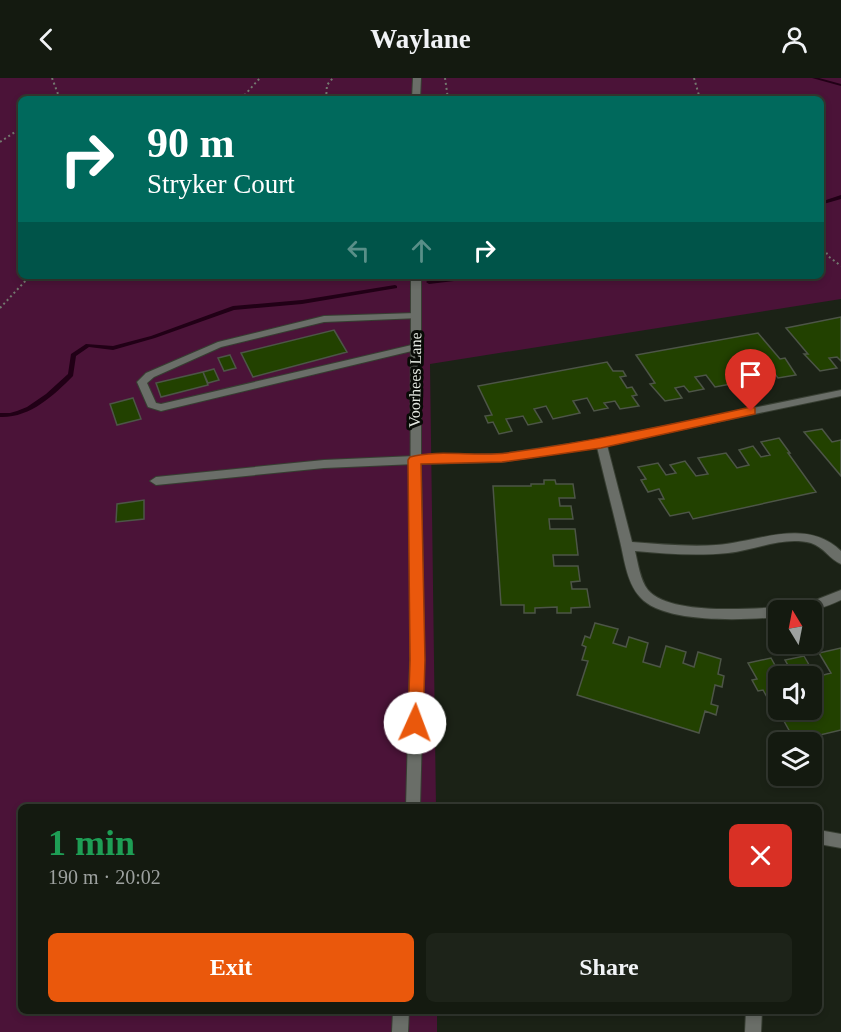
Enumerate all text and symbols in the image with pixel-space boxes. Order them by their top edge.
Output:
icon: back [30,23,63,56]
icon: person [778,23,811,56]
text: Waylane [370,24,471,54]
icon: right [48,120,126,198]
text: 90 m [147,120,235,166]
text: Stryker Court [147,169,295,199]
icon: left [342,234,375,267]
icon: ahead [405,234,438,267]
icon: right [468,234,501,267]
street label: Voorhees Lane [406,332,424,428]
pin [725,349,776,411]
icon: arrive [734,358,767,391]
north arrow [768,600,822,654]
map controls [768,600,822,786]
button: sound [768,666,822,720]
position arrow [383,691,447,755]
button: layers [768,732,822,786]
text: 1 min [48,823,135,863]
button: close [729,824,792,887]
text: 190 m · 20:02 [48,866,161,888]
button: Exit [48,933,414,1002]
button: Share [426,933,792,1002]

